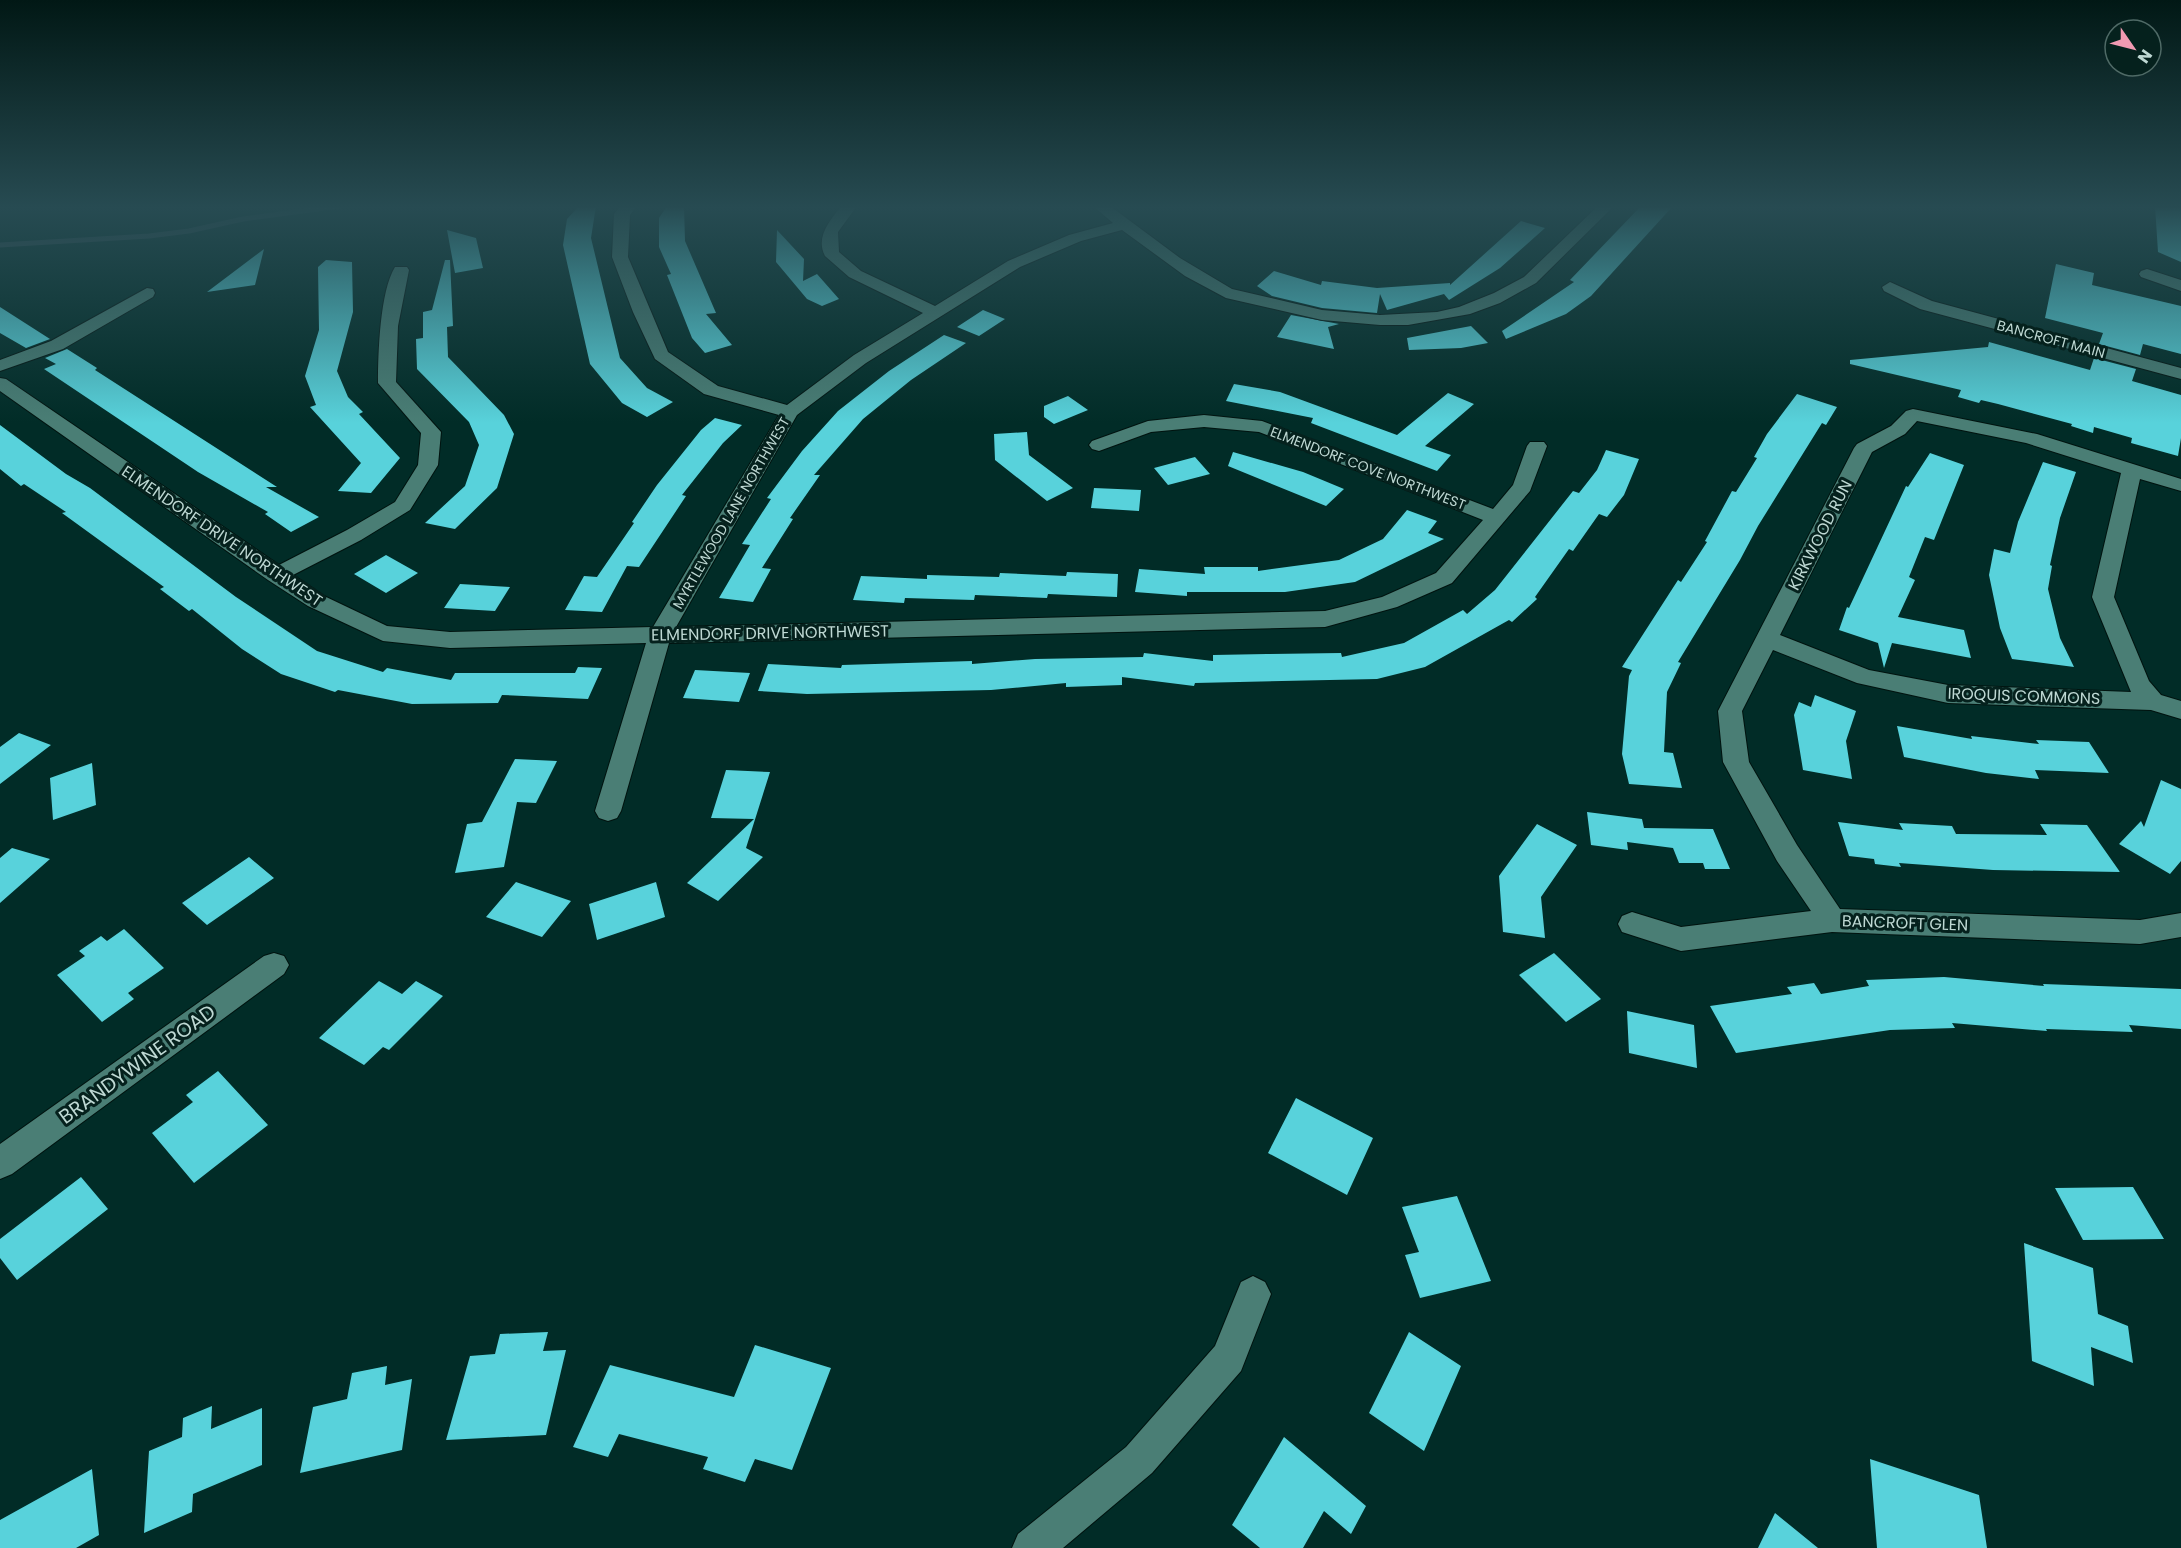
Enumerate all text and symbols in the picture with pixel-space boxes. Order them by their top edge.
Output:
north arrow [2103,18,2163,78]
text: N [2132,45,2158,68]
street label: BANCROFT MAIN [1995,315,2107,363]
street label: MYRTLEWOOD LANE NORTHWEST [668,413,794,613]
street label: ELMENDORF COVE NORTHWEST [1267,421,1469,515]
street label: ELMENDORF DRIVE NORTHWEST [117,460,327,612]
street label: KIRKWOOD RUN [1782,476,1858,594]
street label: ELMENDORF DRIVE NORTHWEST [651,619,889,647]
street label: IROQUIS COMMONS [1947,682,2101,710]
street label: BANCROFT GLEN [1841,909,1969,937]
street label: BRANDYWINE ROAD [53,998,221,1130]

